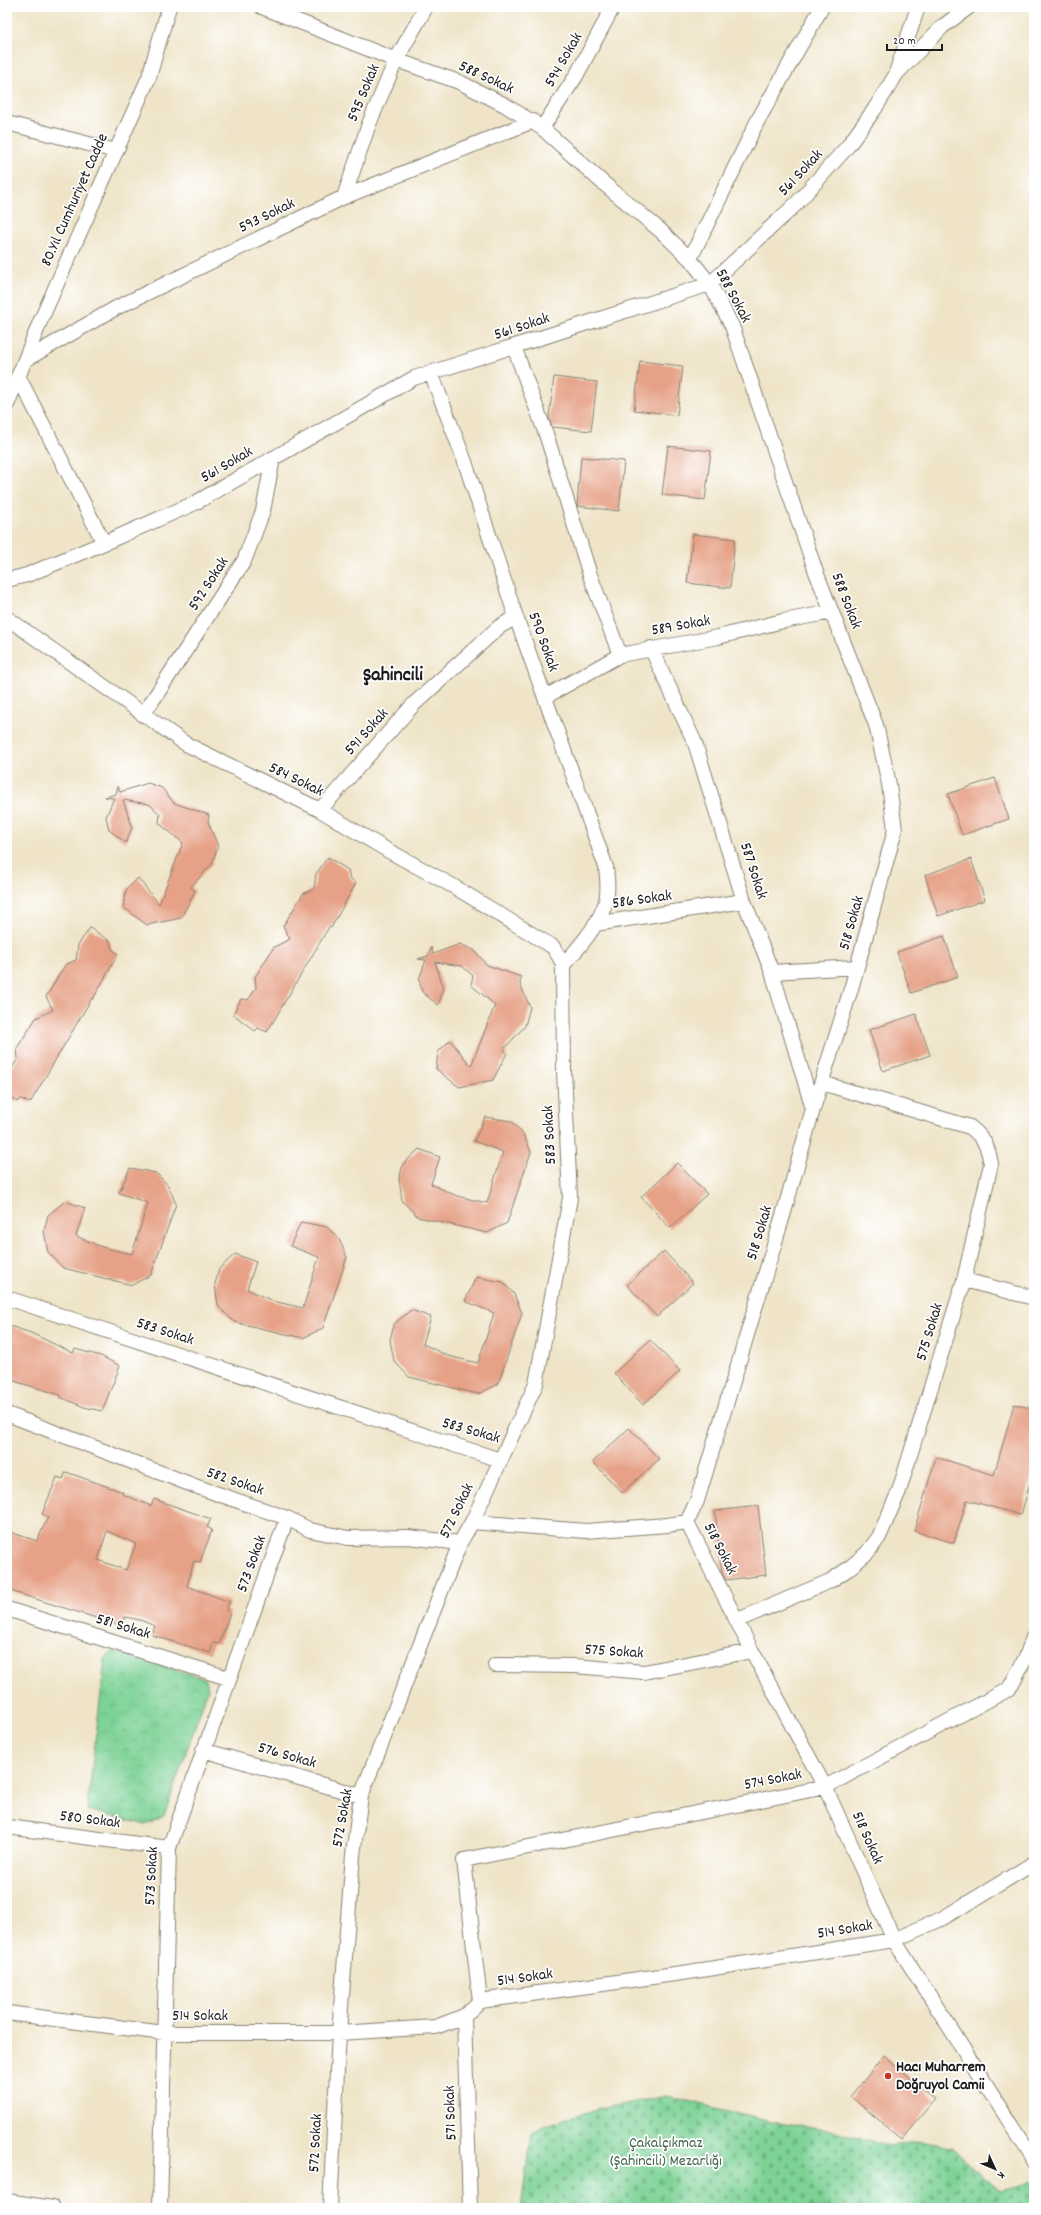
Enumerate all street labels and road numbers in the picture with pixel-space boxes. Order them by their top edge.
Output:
street label: 594 Sokak [539,28,589,92]
street label: 588 Sokak [455,55,517,101]
street label: 595 Sokak [342,61,386,125]
street label: 80.Yıl Cumhuriyet Cadde [35,130,115,270]
street label: 561 Sokak [773,144,829,202]
street label: 593 Sokak [235,192,299,240]
street label: 588 Sokak [709,265,757,327]
street label: 561 Sokak [491,307,553,347]
street label: 561 Sokak [196,441,258,489]
street label: 592 Sokak [183,552,235,616]
street label: 588 Sokak [825,569,867,633]
street label: 590 Sokak [522,609,564,675]
street label: 589 Sokak [650,609,712,643]
street label: 591 Sokak [339,703,395,761]
street label: 584 Sokak [264,757,328,803]
street label: 587 Sokak [733,840,773,902]
street label: 586 Sokak [611,884,673,916]
street label: 518 Sokak [833,893,871,953]
street label: 583 Sokak [537,1105,563,1165]
street label: 518 Sokak [741,1203,779,1263]
street label: 575 Sokak [910,1300,950,1364]
street label: 583 Sokak [133,1312,197,1352]
street label: 583 Sokak [439,1412,503,1450]
street label: 582 Sokak [203,1461,267,1503]
street label: 572 Sokak [434,1479,480,1543]
street label: 518 Sokak [697,1519,743,1579]
street label: 573 Sokak [231,1532,273,1596]
street label: 581 Sokak [93,1608,153,1646]
street label: 575 Sokak [584,1638,644,1666]
street label: 576 Sokak [255,1737,319,1775]
street label: 574 Sokak [742,1763,804,1797]
street label: 572 Sokak [327,1787,359,1849]
street label: 580 Sokak [58,1805,122,1835]
street label: 518 Sokak [845,1808,889,1868]
street label: 573 Sokak [139,1846,165,1906]
street label: 514 Sokak [816,1914,874,1946]
street label: 514 Sokak [496,1963,554,1993]
street label: 514 Sokak [172,2005,228,2028]
street label: 571 Sokak [439,2085,463,2141]
street label: 572 Sokak [303,2113,329,2173]

